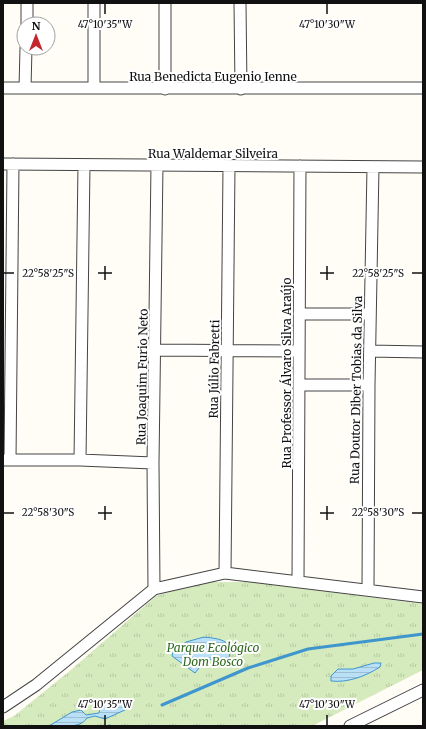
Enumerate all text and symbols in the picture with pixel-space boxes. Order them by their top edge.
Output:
north arrow [16,16,56,56]
text: 47°10'35"W [78,18,133,31]
text: 47°10'30"W [299,18,356,31]
text: N [32,19,41,33]
street label: Rua Benedicta Eugenio Ienne [129,69,297,84]
street label: Rua Waldemar Silveira [148,146,278,161]
text: 22°58'25"S [22,267,74,280]
text: 22°58'25"S [352,267,404,280]
street label: Rua Professor Álvaro Silva Araújo [279,277,294,469]
street label: Rua Doutor Diber Tobias da Silva [347,295,365,484]
street label: Rua Joaquim Furio Neto [133,309,151,445]
street label: Rua Júlio Fabretti [206,319,222,419]
text: 22°58'30"S [22,506,74,519]
text: 22°58'30"S [352,506,404,519]
park label: Parque Ecológico Dom Bosco [167,640,259,669]
text: 47°10'35"W [78,698,133,711]
text: 47°10'30"W [299,698,356,711]

